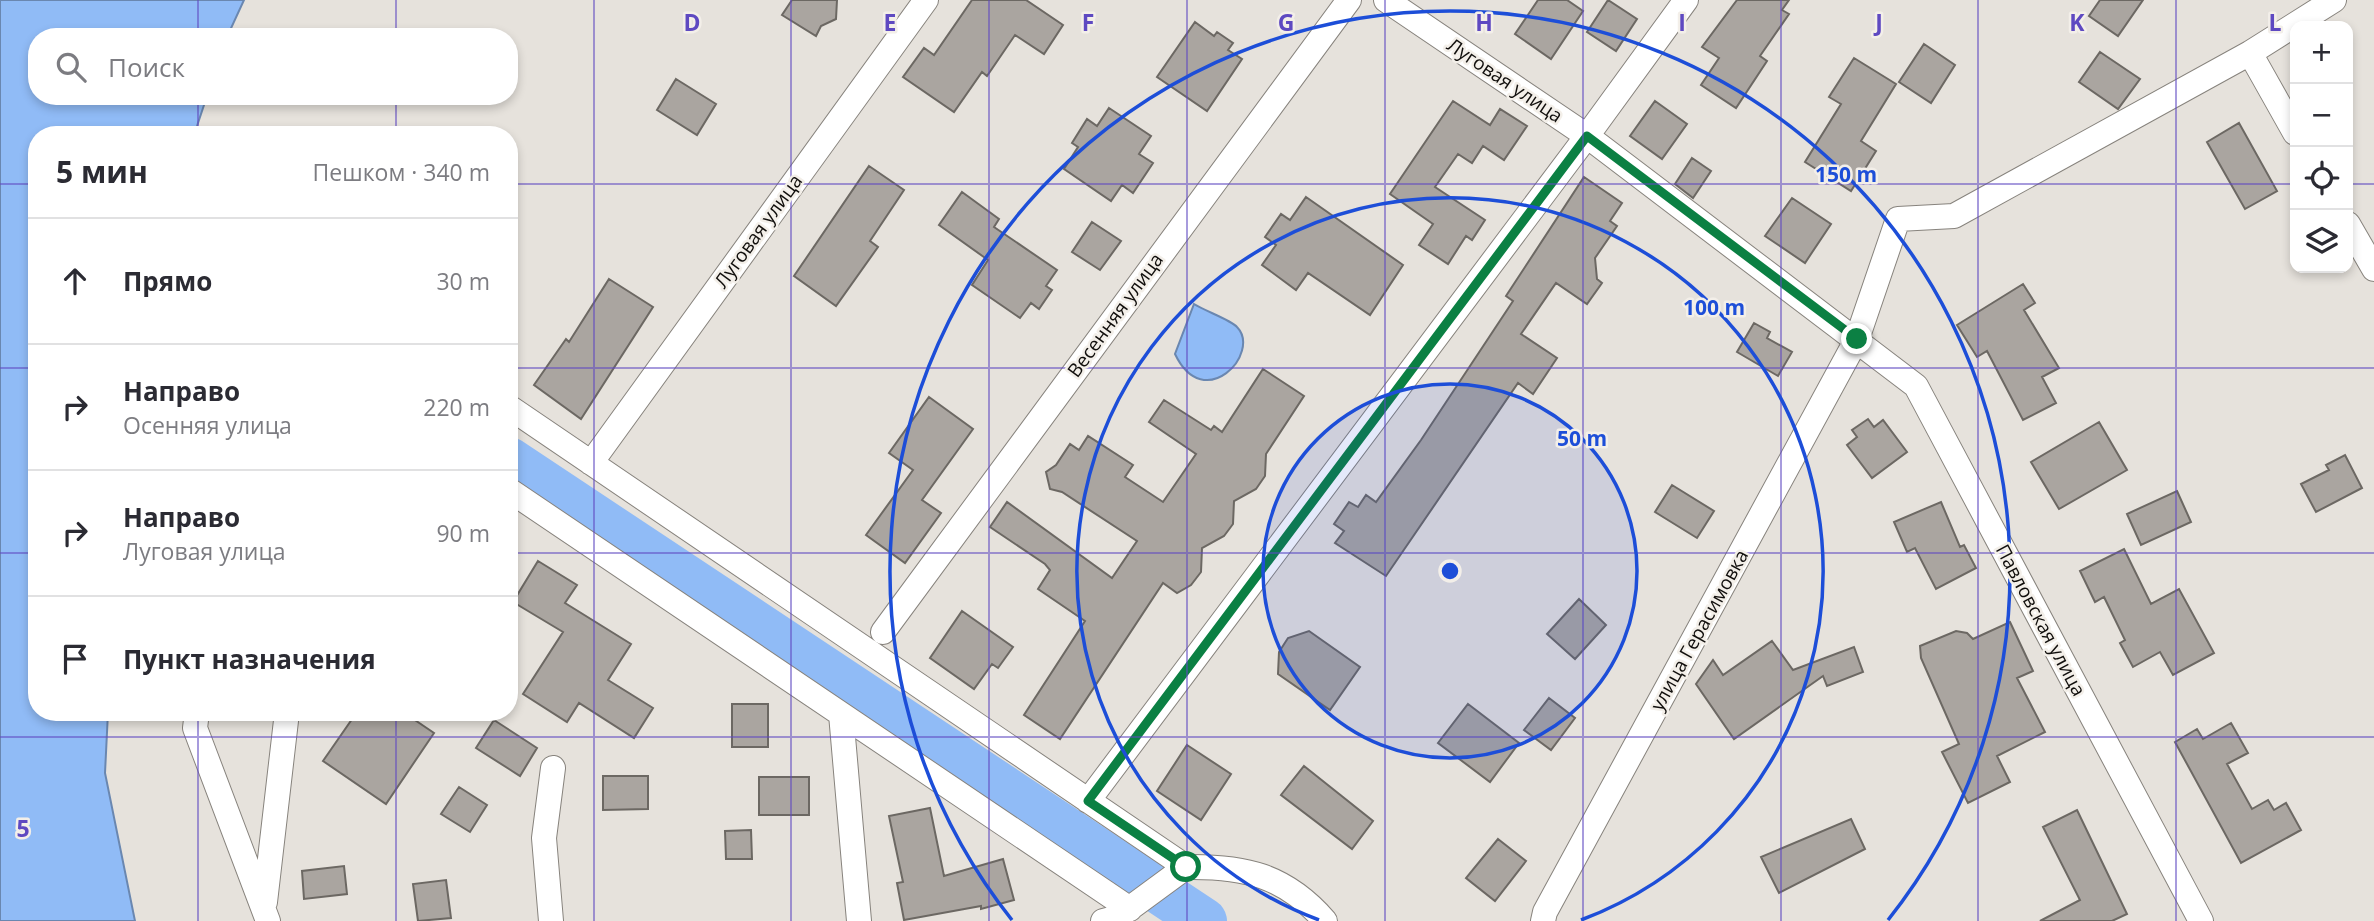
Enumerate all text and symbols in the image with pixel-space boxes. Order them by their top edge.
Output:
text: D [683,6,701,38]
text: E [884,6,896,38]
text: F [1082,6,1094,38]
text: G [1278,6,1294,38]
text: H [1475,6,1493,38]
text: I [1678,6,1686,38]
text: J [1873,6,1883,38]
text: K [2069,6,2085,38]
text: L [2269,6,2282,38]
map controls [2290,21,2353,273]
button: + [2290,21,2353,84]
search box [28,28,518,105]
street label: Луговая улица [1442,32,1568,128]
icon: search [52,48,90,86]
text: Поиск [108,49,185,85]
button: − [2290,84,2353,147]
button: locate [2290,147,2353,210]
text: 5 мин [56,151,148,192]
text: Пешком · 340 m [313,156,490,188]
text: 150 m [1815,160,1877,188]
street label: Луговая улица [708,169,808,293]
button: layers [2290,210,2353,273]
street label: Весенняя улица [1061,248,1169,382]
icon: ahead [56,262,94,300]
text: Прямо [123,263,212,299]
text: 30 m [436,265,490,297]
text: 100 m [1683,293,1745,321]
route end [1841,323,1872,354]
text: Направо [123,373,240,409]
icon: right [56,388,94,426]
text: 220 m [423,391,490,423]
text: Осенняя улица [123,409,292,441]
text: 50 m [1557,424,1607,452]
text: Направо [123,499,240,535]
icon: right [56,514,94,552]
text: 90 m [436,517,490,549]
text: Луговая улица [123,535,286,567]
street label: Павловская улица [1990,540,2092,700]
street label: улица Герасимовка [1644,545,1754,715]
centre of rings [1438,559,1462,583]
icon: arrive [56,640,94,678]
text: Пункт назначения [123,641,376,677]
text: 5 [16,812,30,844]
route start [1170,851,1201,882]

